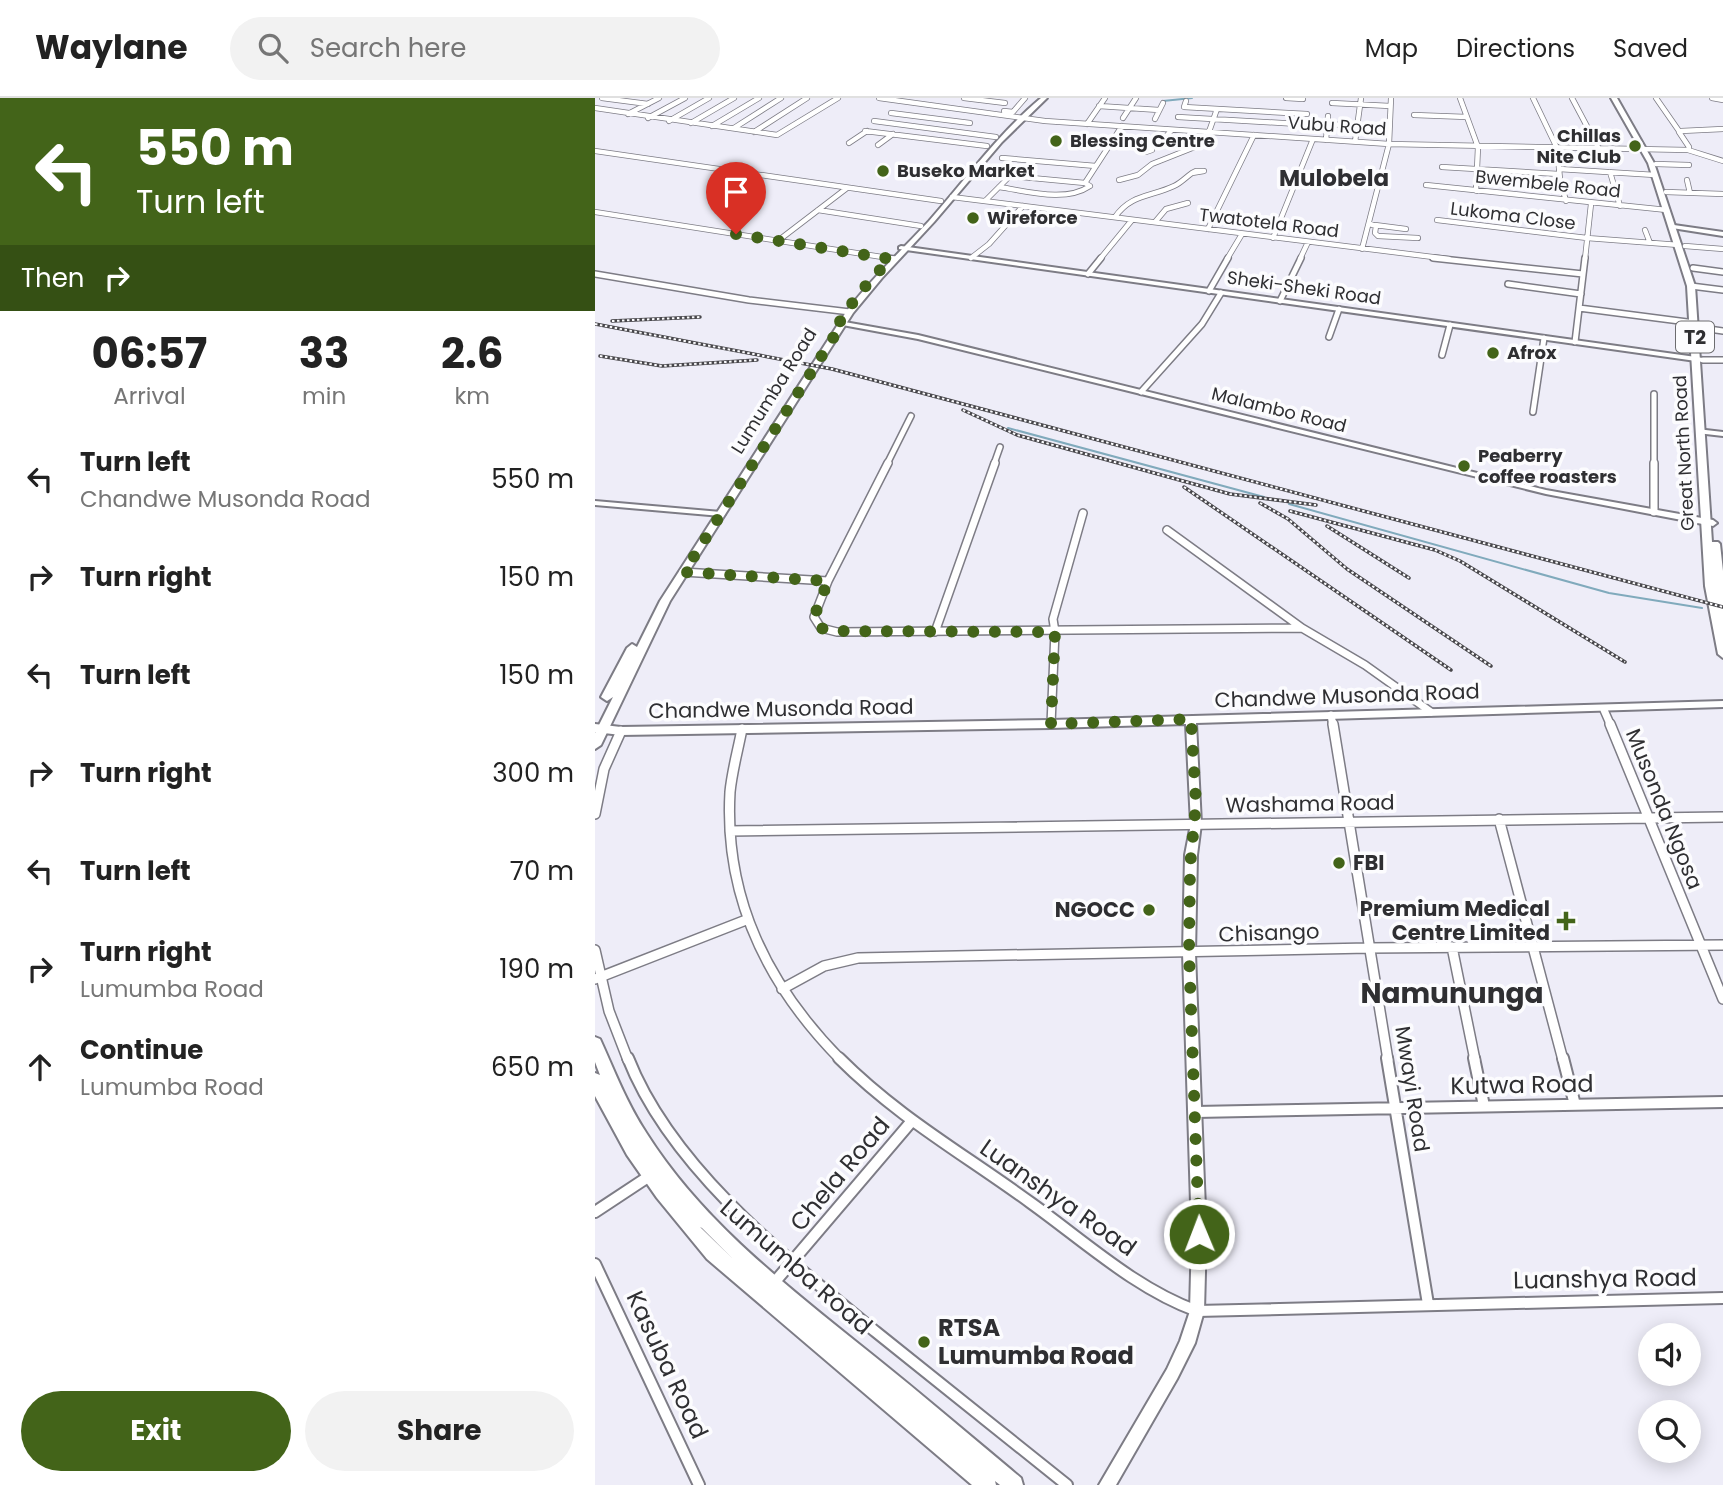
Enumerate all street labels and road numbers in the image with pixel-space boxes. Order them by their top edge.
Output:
street label: Vubu Road [1287,110,1387,141]
street label: Bwembele Road [1474,163,1622,204]
street label: Lukoma Close [1449,195,1577,236]
street label: Twatotela Road [1198,202,1340,243]
street label: Sheki-Sheki Road [1225,264,1383,311]
road number: T2 [1676,322,1714,353]
street label: Lumumba Road [725,323,822,458]
street label: Great North Road [1667,374,1700,532]
street label: Malambo Road [1209,381,1349,438]
street label: Chandwe Musonda Road [1214,676,1480,715]
street label: Chandwe Musonda Road [648,692,914,725]
street label: Musonda Ngosa [1619,724,1710,893]
street label: Washama Road [1225,788,1395,819]
street label: Chisango [1218,916,1320,949]
street label: Mwayi Road [1388,1024,1437,1154]
street label: Kutwa Road [1450,1067,1594,1102]
street label: Chela Road [782,1110,897,1238]
street label: Luanshya Road [974,1131,1143,1264]
street label: Lumumba Road [713,1191,880,1342]
street label: Luanshya Road [1513,1260,1697,1297]
street label: Kasuba Road [619,1285,716,1444]

